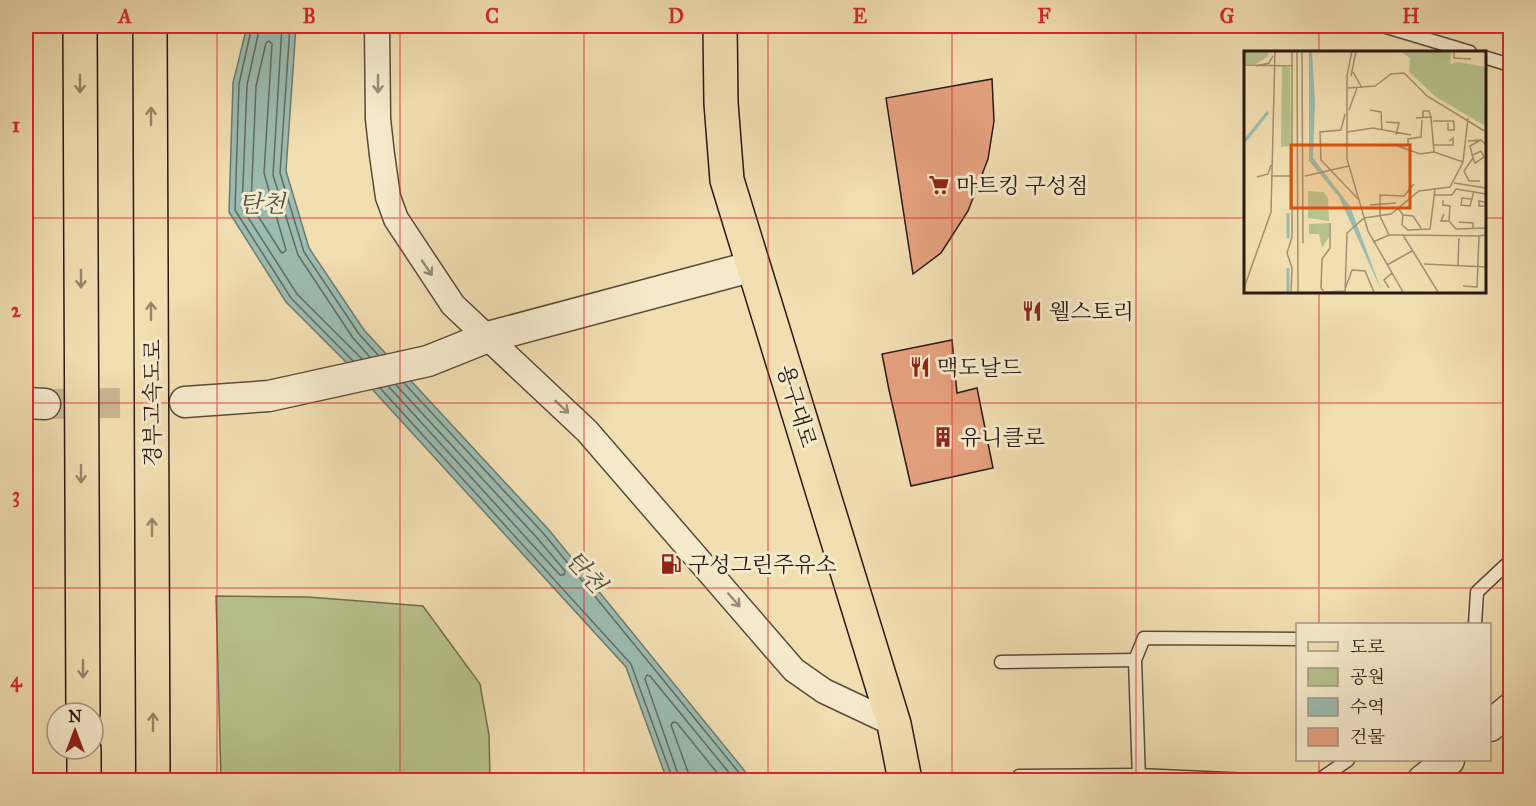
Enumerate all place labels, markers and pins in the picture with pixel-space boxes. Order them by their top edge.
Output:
place label: 마트킹 구성점 [956,172,1088,199]
supermarket icon: 마트킹 구성점 [927,173,951,197]
place label: 웰스토리 [1049,298,1134,325]
restaurant icon: 웰스토리 [1020,299,1044,323]
place label: 맥도날드 [937,354,1022,381]
restaurant icon: 맥도날드 [908,355,932,379]
place label: 유니클로 [960,424,1045,451]
building icon: 유니클로 [931,425,955,449]
place label: 구성그린주유소 [688,551,837,578]
fuel station icon: 구성그린주유소 [659,552,683,576]

